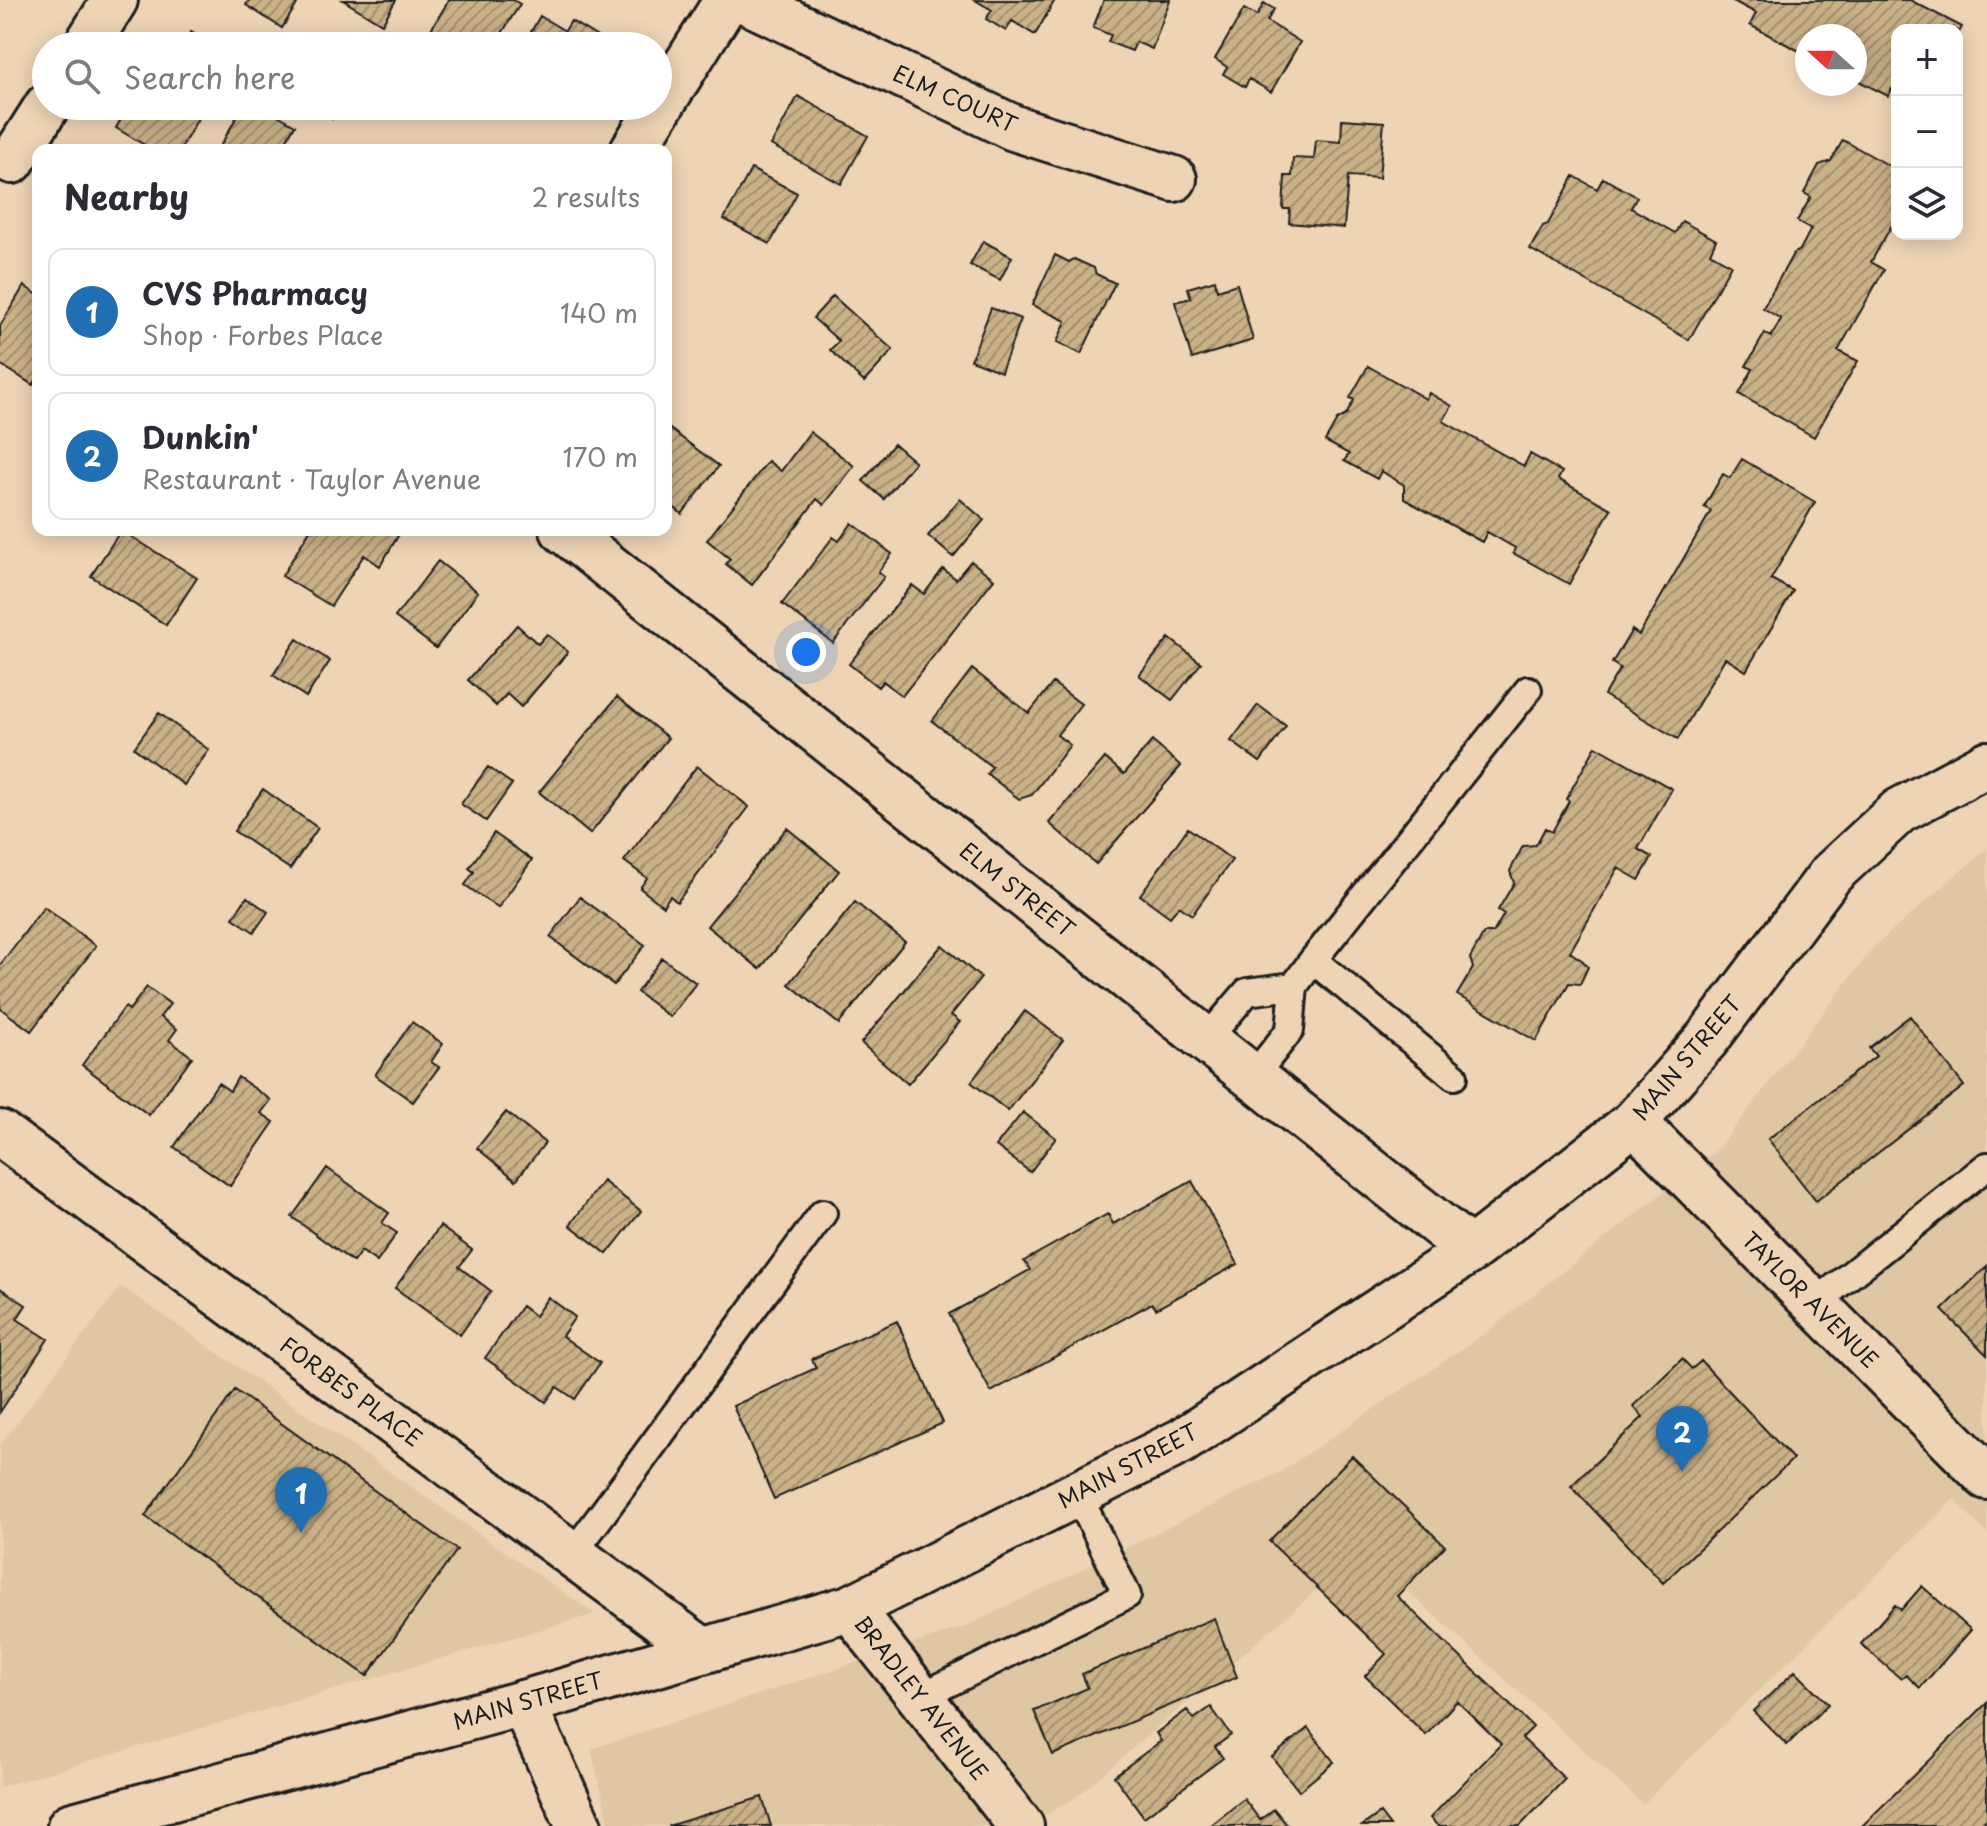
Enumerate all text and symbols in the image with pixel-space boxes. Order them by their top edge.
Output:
north arrow [1795,24,1867,96]
map controls [1891,24,1963,240]
button: + [1891,24,1963,96]
search box [32,32,672,120]
icon: search [60,54,104,98]
text: Search here [124,54,296,99]
street label: ELM COURT [888,56,1023,140]
button: − [1891,96,1963,168]
button: layers [1891,168,1963,240]
text: Nearby [64,170,189,222]
text: 2 results [532,177,640,216]
text: CVS Pharmacy [142,270,368,315]
text: 1 [86,293,98,332]
text: 140 m [560,293,638,332]
text: Shop · Forbes Place [142,315,383,354]
text: Dunkin' [142,414,259,459]
text: 2 [83,437,101,476]
text: 170 m [563,437,638,476]
text: Restaurant · Taylor Avenue [142,459,481,498]
your location [786,632,826,672]
street label: ELM STREET [953,833,1083,944]
street label: MAIN STREET [1624,987,1748,1127]
street label: TAYLOR AVENUE [1735,1223,1887,1375]
street label: FORBES PLACE [274,1328,430,1454]
pin: 2 [1656,1406,1708,1472]
street label: MAIN STREET [1051,1414,1203,1515]
pin: 1 [275,1467,327,1533]
street label: BRADLEY AVENUE [847,1608,997,1786]
street label: MAIN STREET [449,1662,606,1737]

